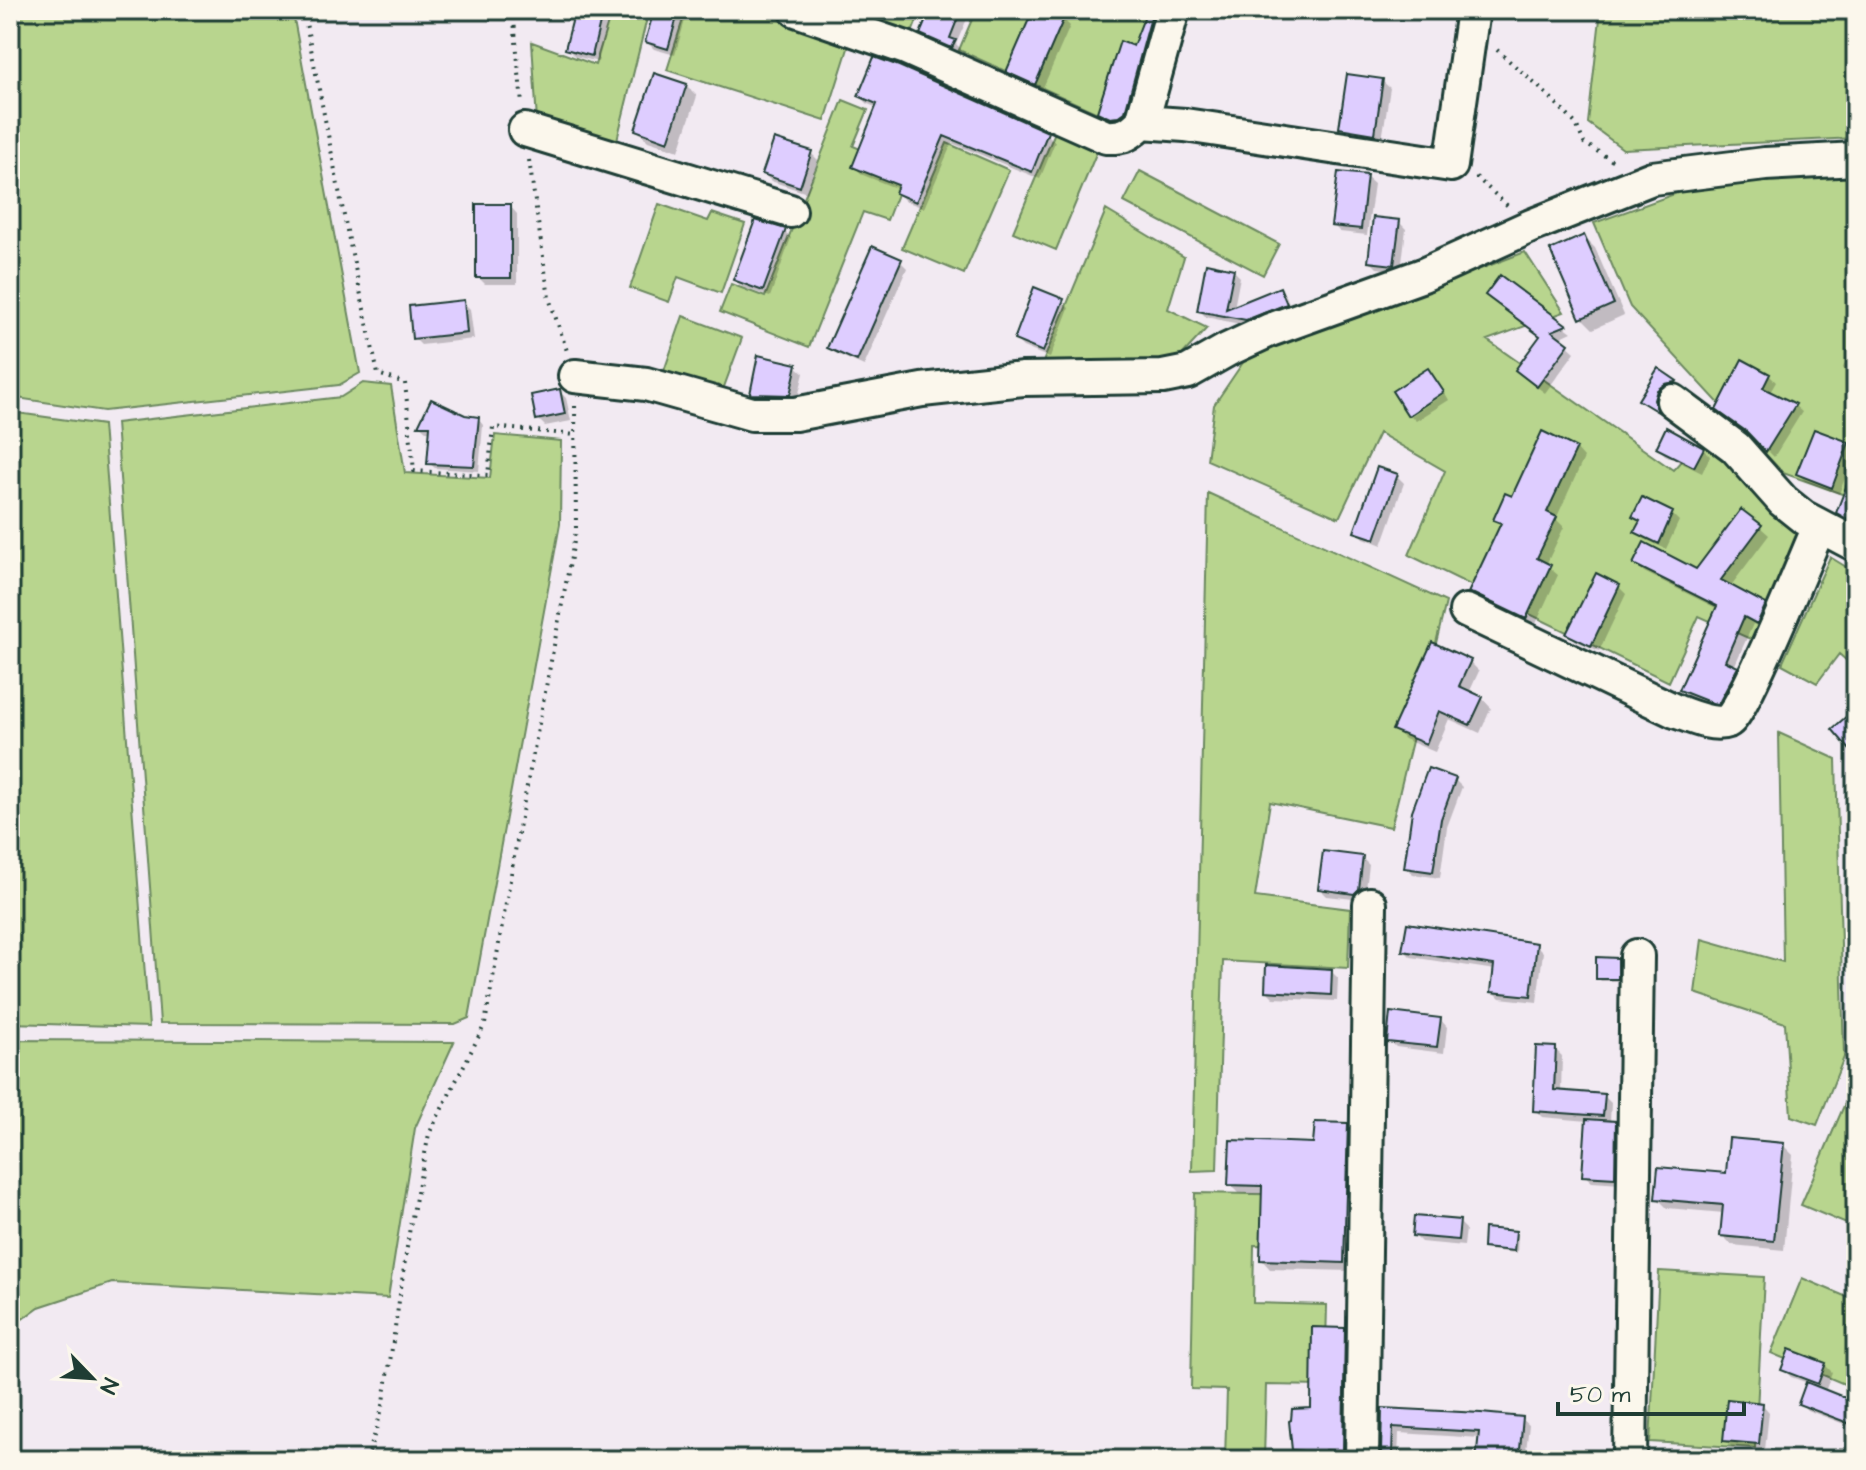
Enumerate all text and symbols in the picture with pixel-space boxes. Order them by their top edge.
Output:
north arrow [52,1338,132,1418]
scale bar [1558,1366,1744,1416]
text: N [92,1373,126,1399]
text: 50 m [1570,1378,1631,1412]

